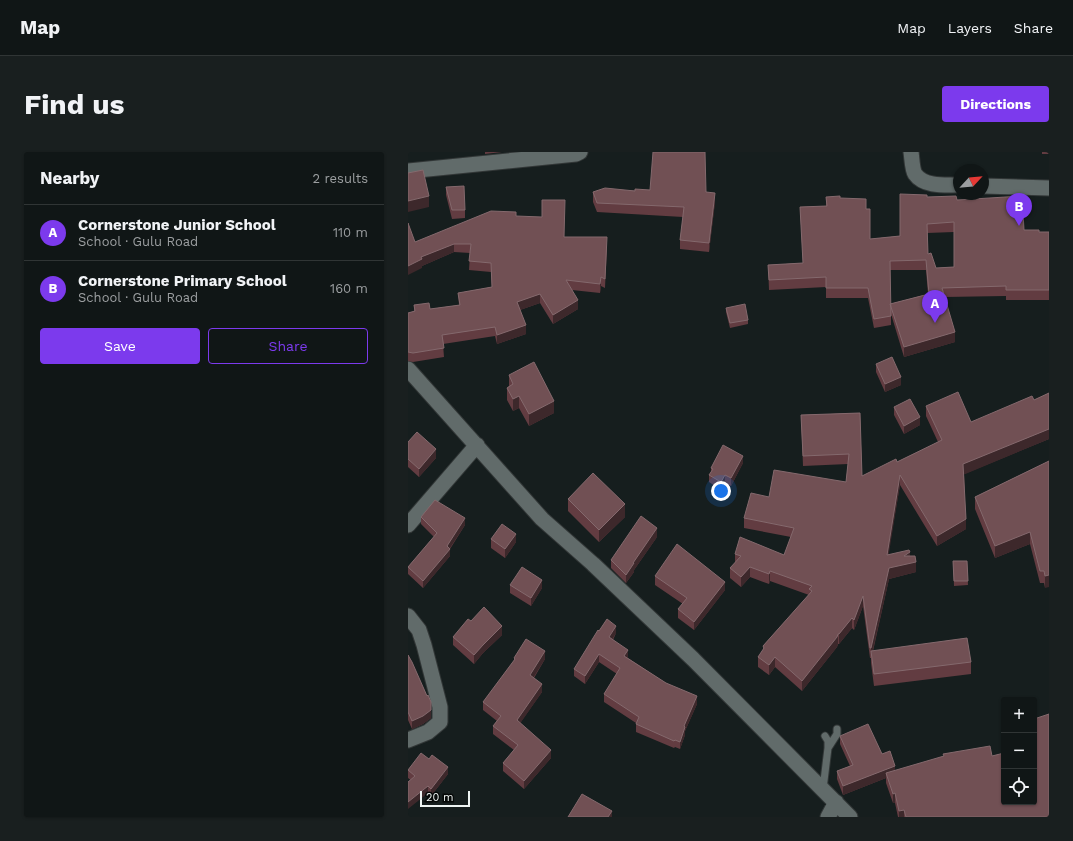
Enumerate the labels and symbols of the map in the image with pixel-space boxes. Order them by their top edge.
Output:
north arrow [953,164,989,200]
pin: B [1006,193,1032,226]
pin: A [922,290,948,323]
your location [711,481,731,501]
scale bar [420,789,470,808]

